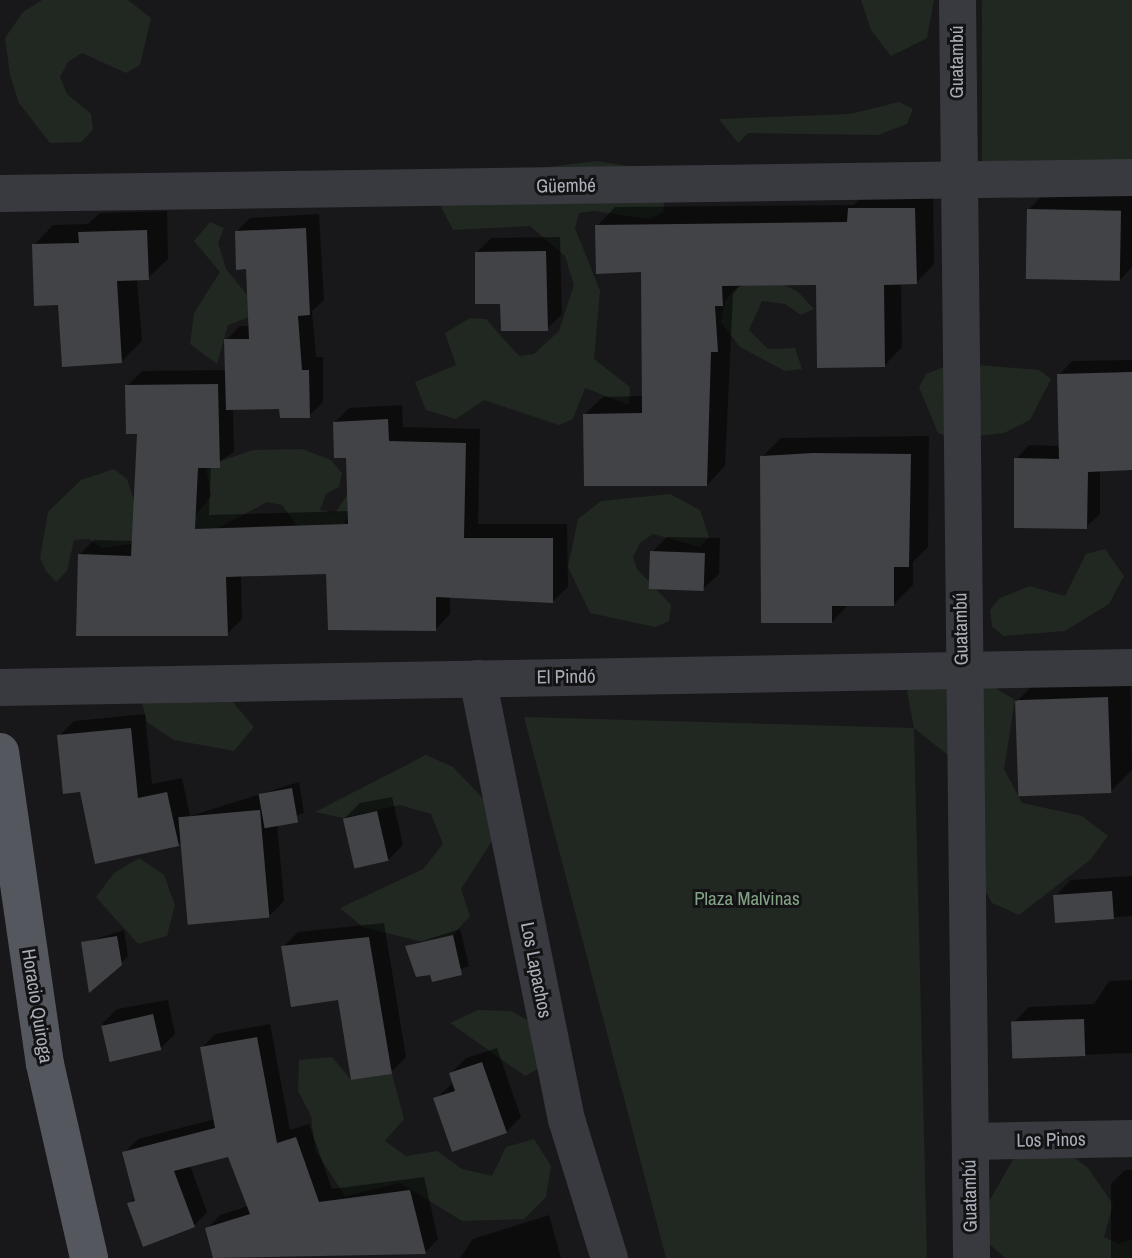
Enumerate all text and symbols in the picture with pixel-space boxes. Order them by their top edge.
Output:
street label: Guatambú [946,26,968,98]
street label: Güembé [536,174,596,198]
street label: Guatambú [949,592,973,666]
street label: El Pindó [536,665,596,689]
park label: Plaza Malvinas [694,888,800,910]
street label: Los Lapachos [516,920,556,1020]
street label: Horacio Quiroga [17,947,57,1065]
street label: Los Pinos [1016,1128,1086,1152]
street label: Guatambú [958,1159,982,1233]

